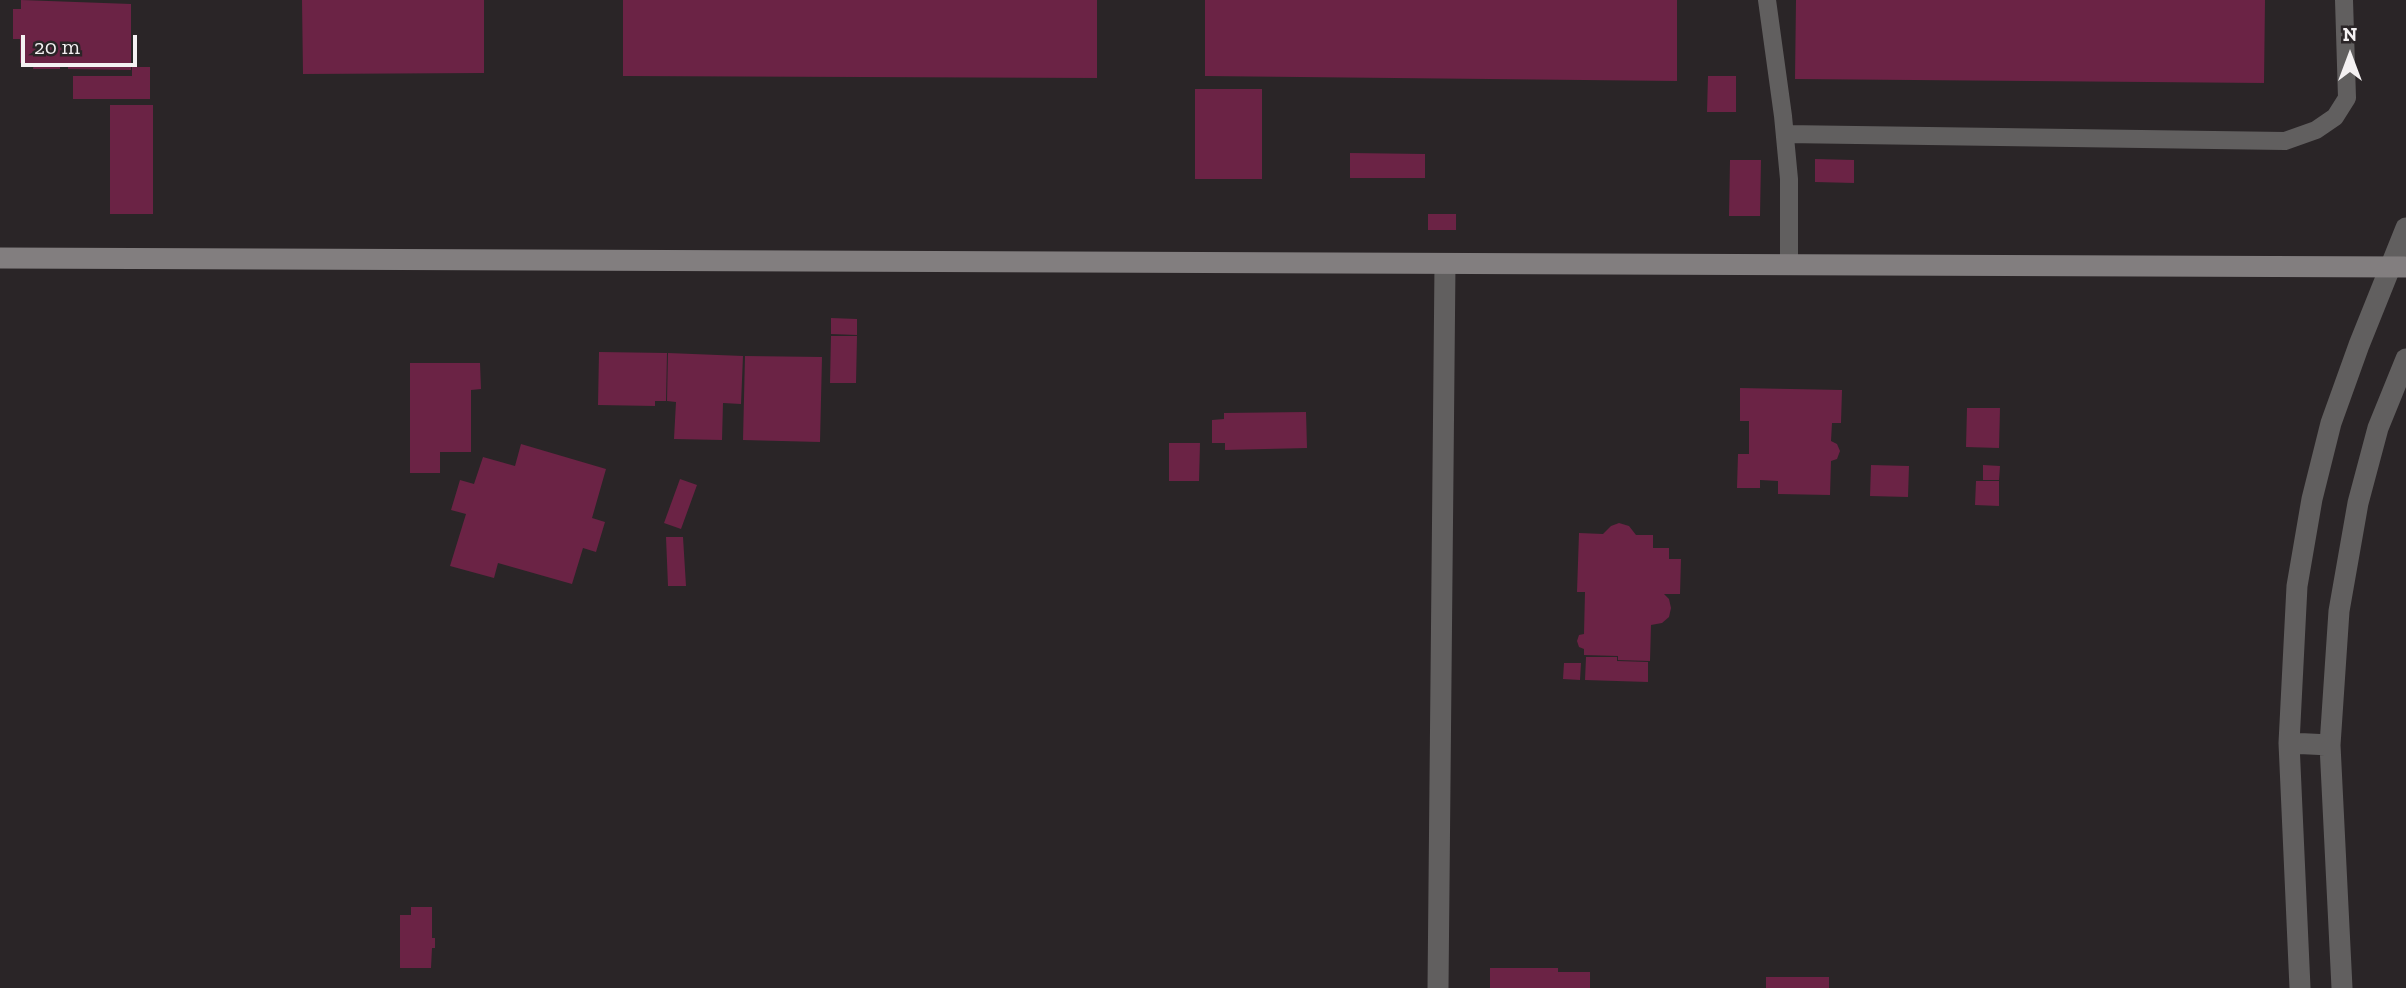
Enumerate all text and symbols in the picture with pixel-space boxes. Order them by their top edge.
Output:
scale bar [24,21,140,65]
north arrow [2315,21,2385,91]
text: N [2343,23,2357,46]
text: 20 m [34,34,80,59]

